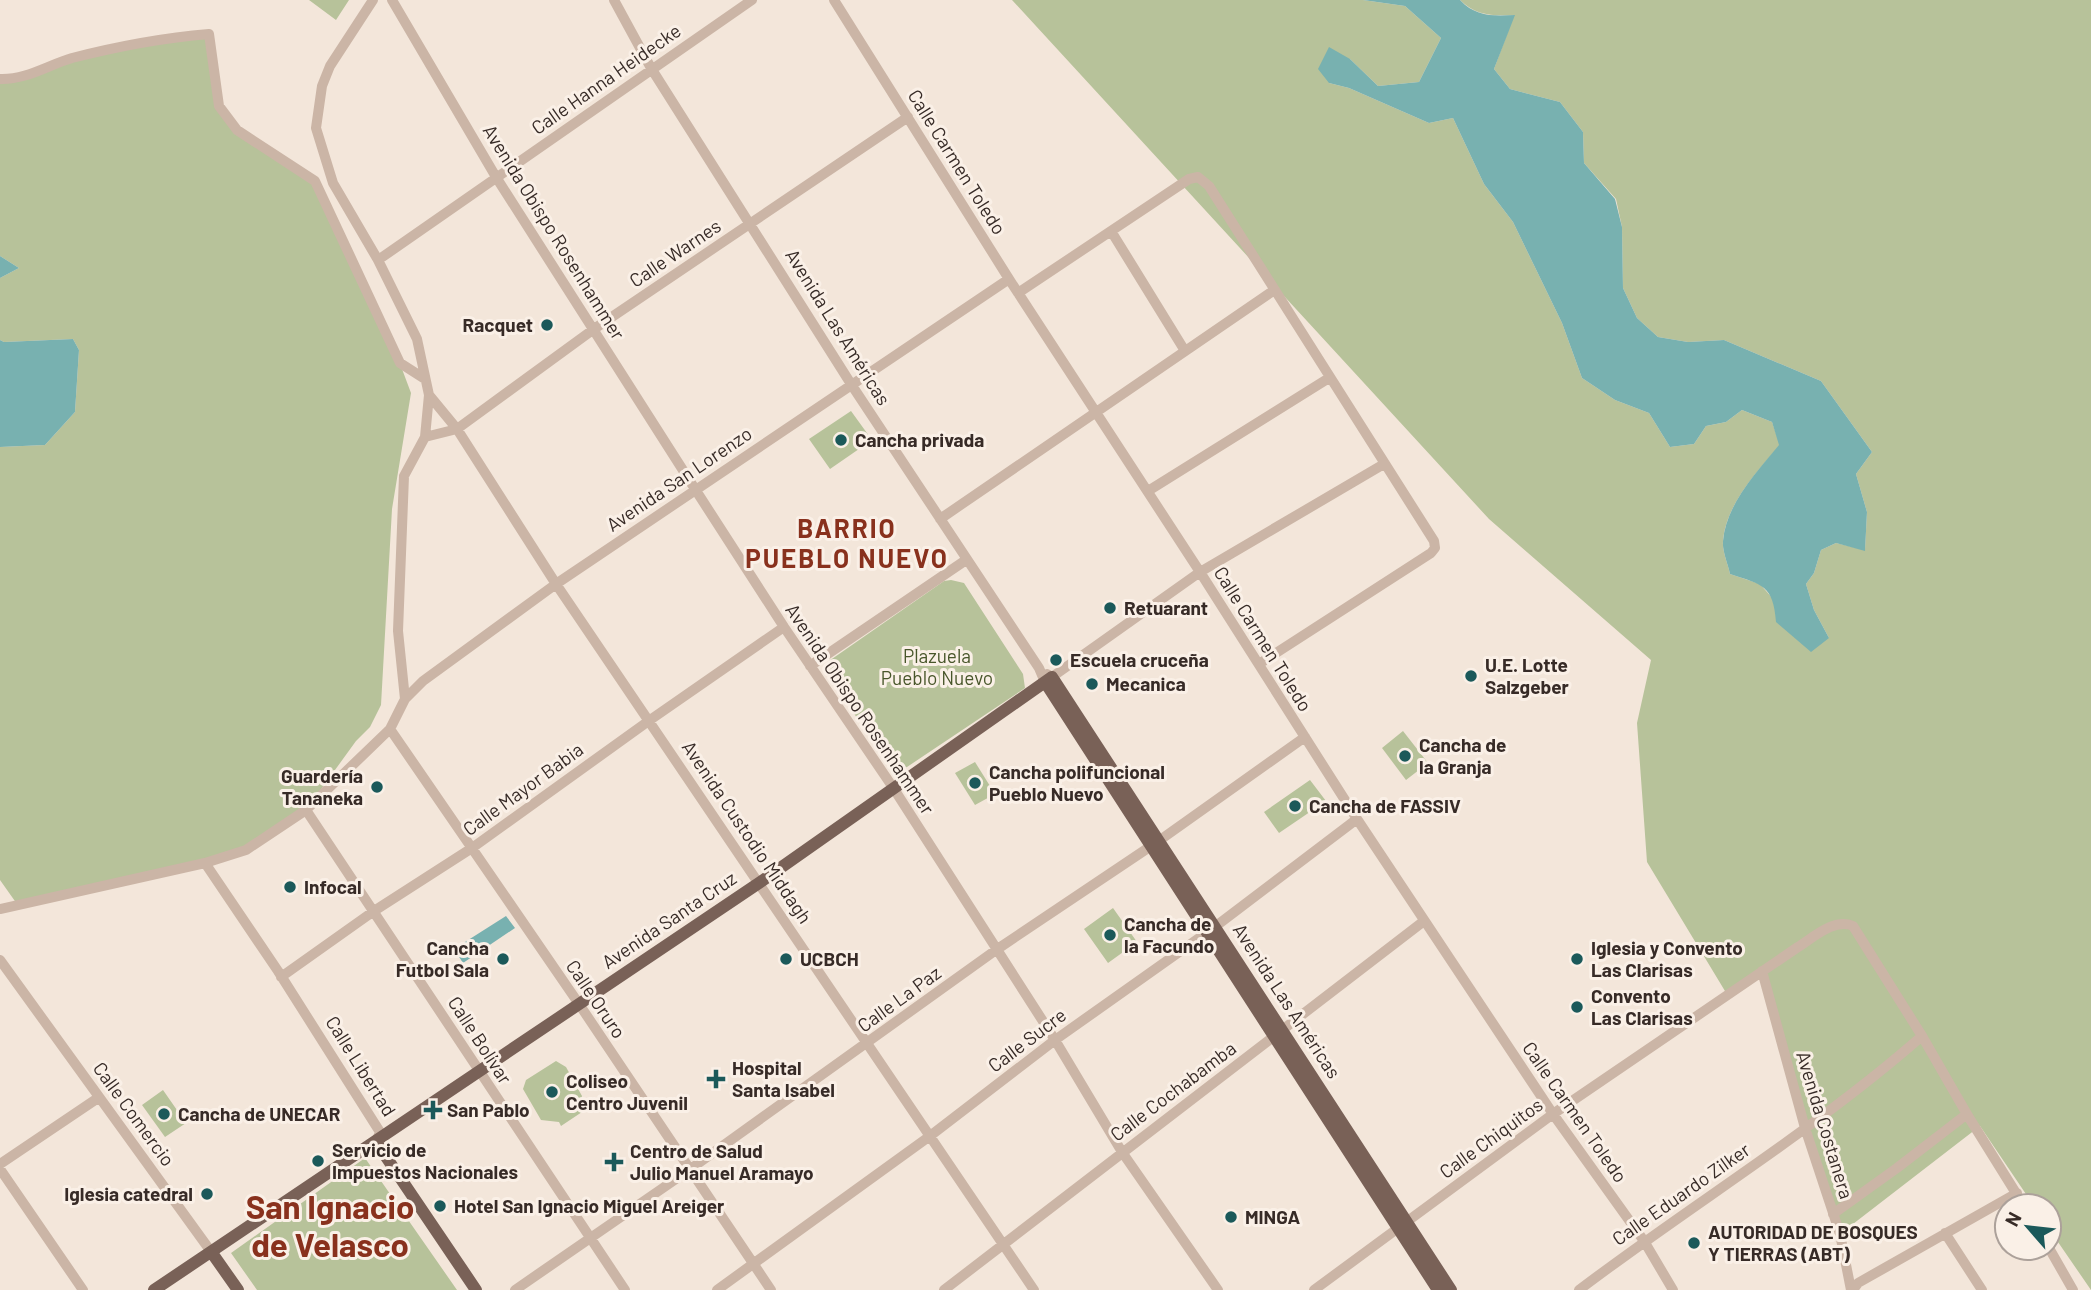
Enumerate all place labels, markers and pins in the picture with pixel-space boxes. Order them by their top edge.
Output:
place label: Racquet [463,313,533,336]
marker: Racquet [539,317,555,333]
place label: Cancha privada [855,428,984,451]
marker: Cancha privada [833,432,849,448]
place label: Retuarant [1124,596,1208,619]
marker: Retuarant [1102,600,1118,616]
place label: Escuela cruceña [1070,648,1209,671]
marker: Escuela cruceña [1048,652,1064,668]
place label: U.E. Lotte Salzgeber [1485,653,1570,698]
marker: U.E. Lotte Salzgeber [1463,668,1479,684]
place label: Mecanica [1106,672,1186,695]
marker: Mecanica [1084,676,1100,692]
place label: Cancha de la Granja [1419,733,1506,778]
marker: Cancha de la Granja [1397,748,1413,764]
place label: Cancha polifuncional Pueblo Nuevo [989,760,1165,805]
place label: Guardería Tananeka [281,764,363,809]
marker: Cancha polifuncional Pueblo Nuevo [967,775,983,791]
marker: Guardería Tananeka [369,779,385,795]
place label: Cancha de FASSIV [1309,794,1461,817]
marker: Cancha de FASSIV [1287,798,1303,814]
place label: Infocal [304,875,362,898]
marker: Infocal [282,879,298,895]
place label: Cancha de la Facundo [1124,912,1214,957]
marker: Cancha de la Facundo [1102,927,1118,943]
place label: Cancha Futbol Sala [396,936,489,981]
place label: Iglesia y Convento Las Clarisas [1591,936,1743,981]
place label: UCBCH [800,947,859,970]
marker: Cancha Futbol Sala [495,951,511,967]
marker: UCBCH [778,951,794,967]
marker: Iglesia y Convento Las Clarisas [1569,951,1585,967]
place label: Convento Las Clarisas [1591,984,1693,1029]
marker: Convento Las Clarisas [1569,999,1585,1015]
place label: Hospital Santa Isabel [732,1056,835,1101]
place label: Coliseo Centro Juvenil [566,1069,688,1114]
marker: Hospital Santa Isabel [706,1069,726,1089]
marker: Coliseo Centro Juvenil [544,1084,560,1100]
place label: San Pablo [447,1098,530,1121]
place label: Cancha de UNECAR [178,1102,340,1125]
marker: San Pablo [425,1102,441,1118]
marker: Cancha de UNECAR [156,1106,172,1122]
place label: Servicio de Impuestos Nacionales [332,1138,518,1183]
place label: Centro de Salud Julio Manuel Aramayo [630,1139,814,1184]
marker: Centro de Salud Julio Manuel Aramayo [604,1152,624,1172]
marker: Servicio de Impuestos Nacionales [310,1153,326,1169]
place label: Iglesia catedral [64,1182,193,1205]
marker: Iglesia catedral [199,1186,215,1202]
place label: Hotel San Ignacio Miguel Areiger [454,1194,725,1217]
marker: Hotel San Ignacio Miguel Areiger [432,1198,448,1214]
place label: MINGA [1245,1205,1301,1228]
marker: MINGA [1223,1209,1239,1225]
place label: AUTORIDAD DE BOSQUES Y TIERRAS (ABT) [1708,1220,1918,1265]
marker: AUTORIDAD DE BOSQUES Y TIERRAS (ABT) [1686,1235,1702,1251]

